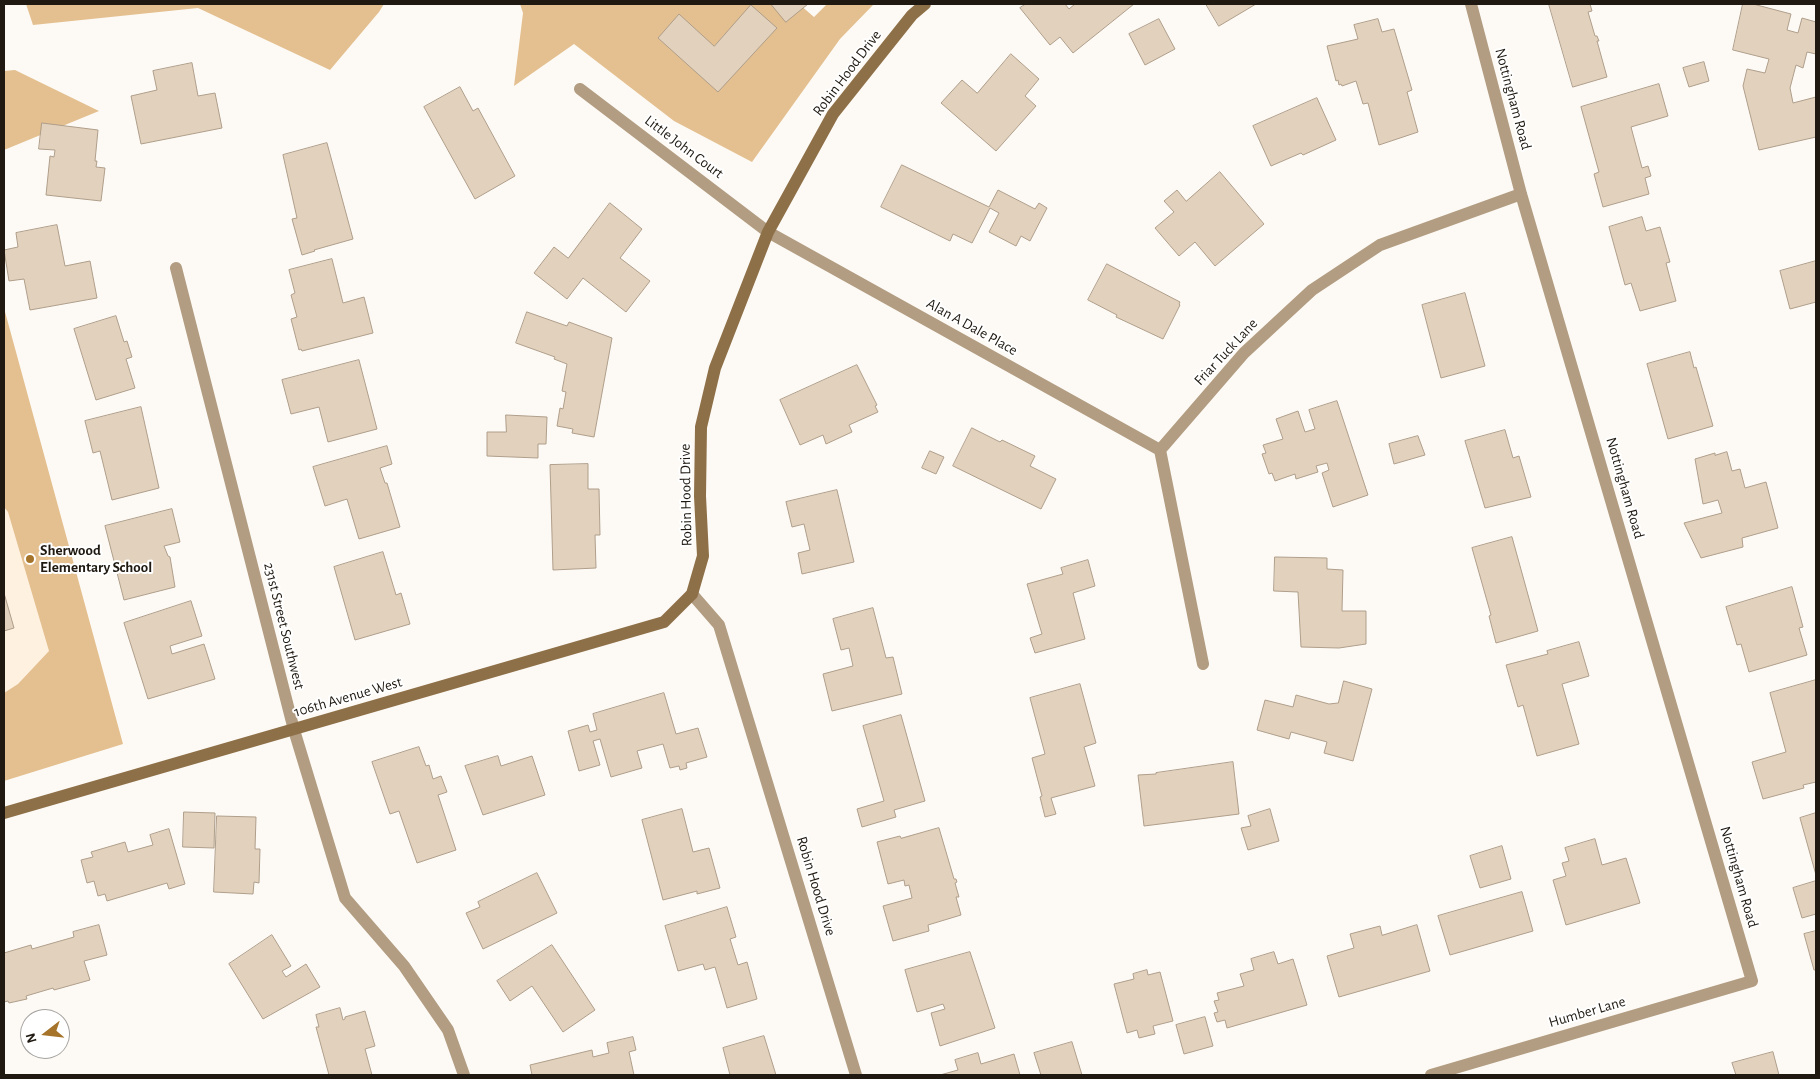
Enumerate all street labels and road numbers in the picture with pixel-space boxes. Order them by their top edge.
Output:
street label: Robin Hood Drive [809,27,885,119]
street label: Nottingham Road [1491,46,1535,152]
street label: Little John Court [641,111,727,183]
street label: Alan A Dale Place [923,295,1021,359]
street label: Friar Tuck Lane [1190,315,1262,389]
street label: Nottingham Road [1602,435,1648,541]
street label: Robin Hood Drive [676,443,696,547]
street label: 231st Street Southwest [260,561,308,691]
street label: 106th Avenue West [292,673,404,721]
street label: Nottingham Road [1716,824,1762,930]
street label: Robin Hood Drive [792,834,840,938]
street label: Humber Lane [1546,992,1628,1032]

